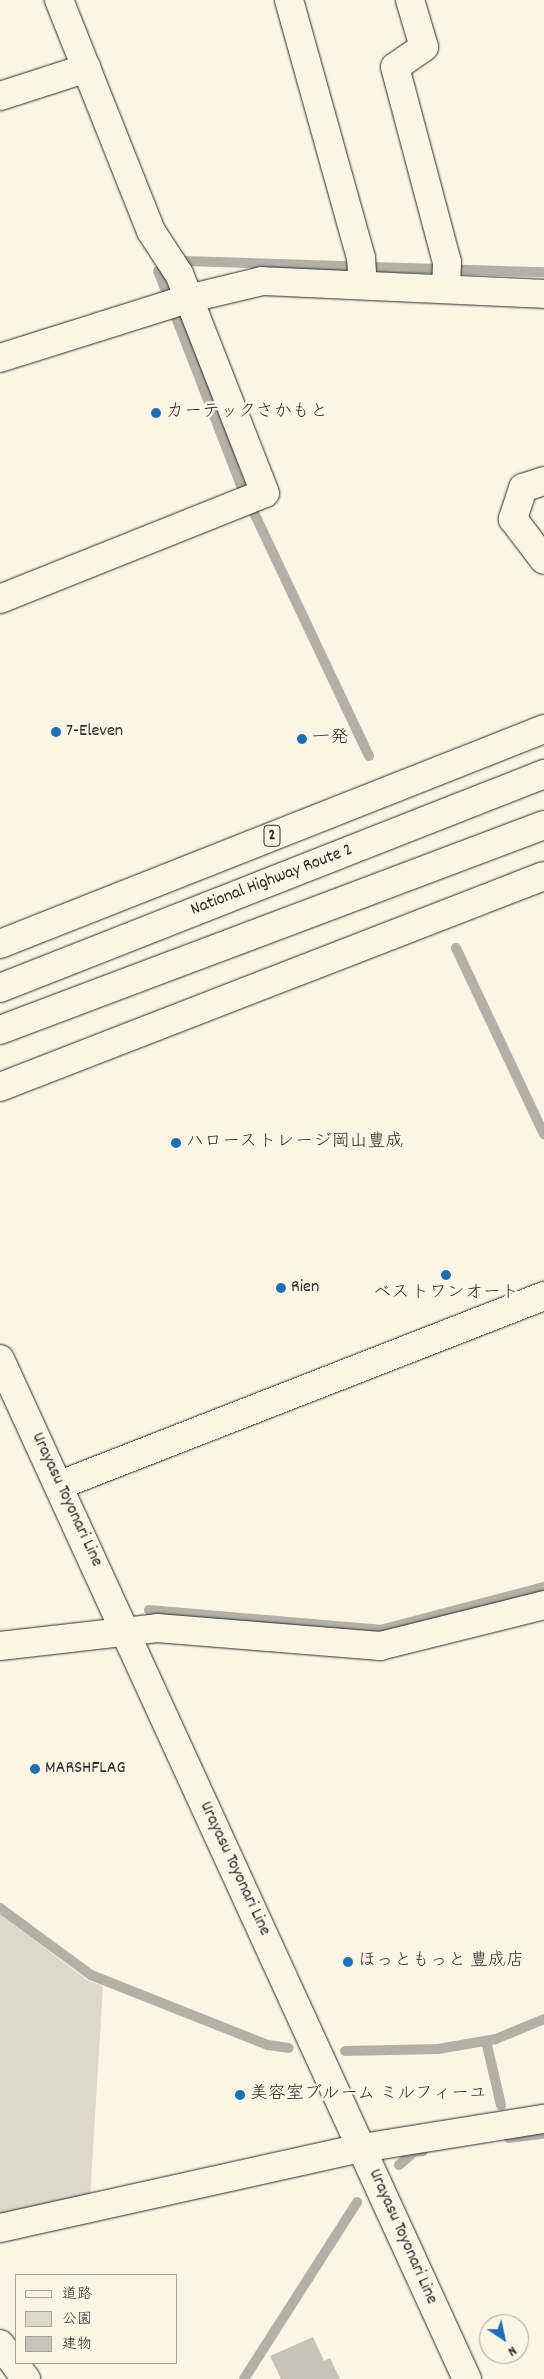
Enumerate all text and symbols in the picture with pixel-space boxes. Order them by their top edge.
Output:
place label: カーテックさかもと [166,402,328,424]
marker: カーテックさかもと [150,407,162,419]
place label: 7-Eleven [66,721,123,743]
marker: 7-Eleven [50,726,62,738]
place label: 一発 [312,728,348,750]
marker: 一発 [296,733,308,745]
road number: 2 [263,822,281,849]
street label: National Highway Route 2 [188,840,356,922]
place label: ハローストレージ岡山豊成 [186,1132,403,1154]
marker: ハローストレージ岡山豊成 [170,1137,182,1149]
marker: ベストワンオート [440,1269,452,1281]
place label: Rien [291,1277,319,1299]
marker: Rien [275,1282,287,1294]
place label: ベストワンオート [374,1283,518,1305]
street label: Urayasu Toyonari Line [25,1429,107,1571]
place label: MARSHFLAG [45,1758,126,1780]
marker: MARSHFLAG [29,1763,41,1775]
street label: Urayasu Toyonari Line [193,1798,275,1940]
place label: ほっともっと 豊成店 [358,1951,524,1973]
marker: ほっともっと 豊成店 [342,1956,354,1968]
place label: 美容室ブルーム ミルフィーユ [250,2084,489,2106]
marker: 美容室ブルーム ミルフィーユ [234,2089,246,2101]
street label: Urayasu Toyonari Line [363,2166,441,2308]
legend [15,2274,178,2364]
text: 道路 [62,2284,92,2306]
text: 公園 [62,2309,92,2331]
north arrow [479,2314,529,2364]
text: 建物 [62,2334,92,2356]
text: N [503,2340,520,2361]

